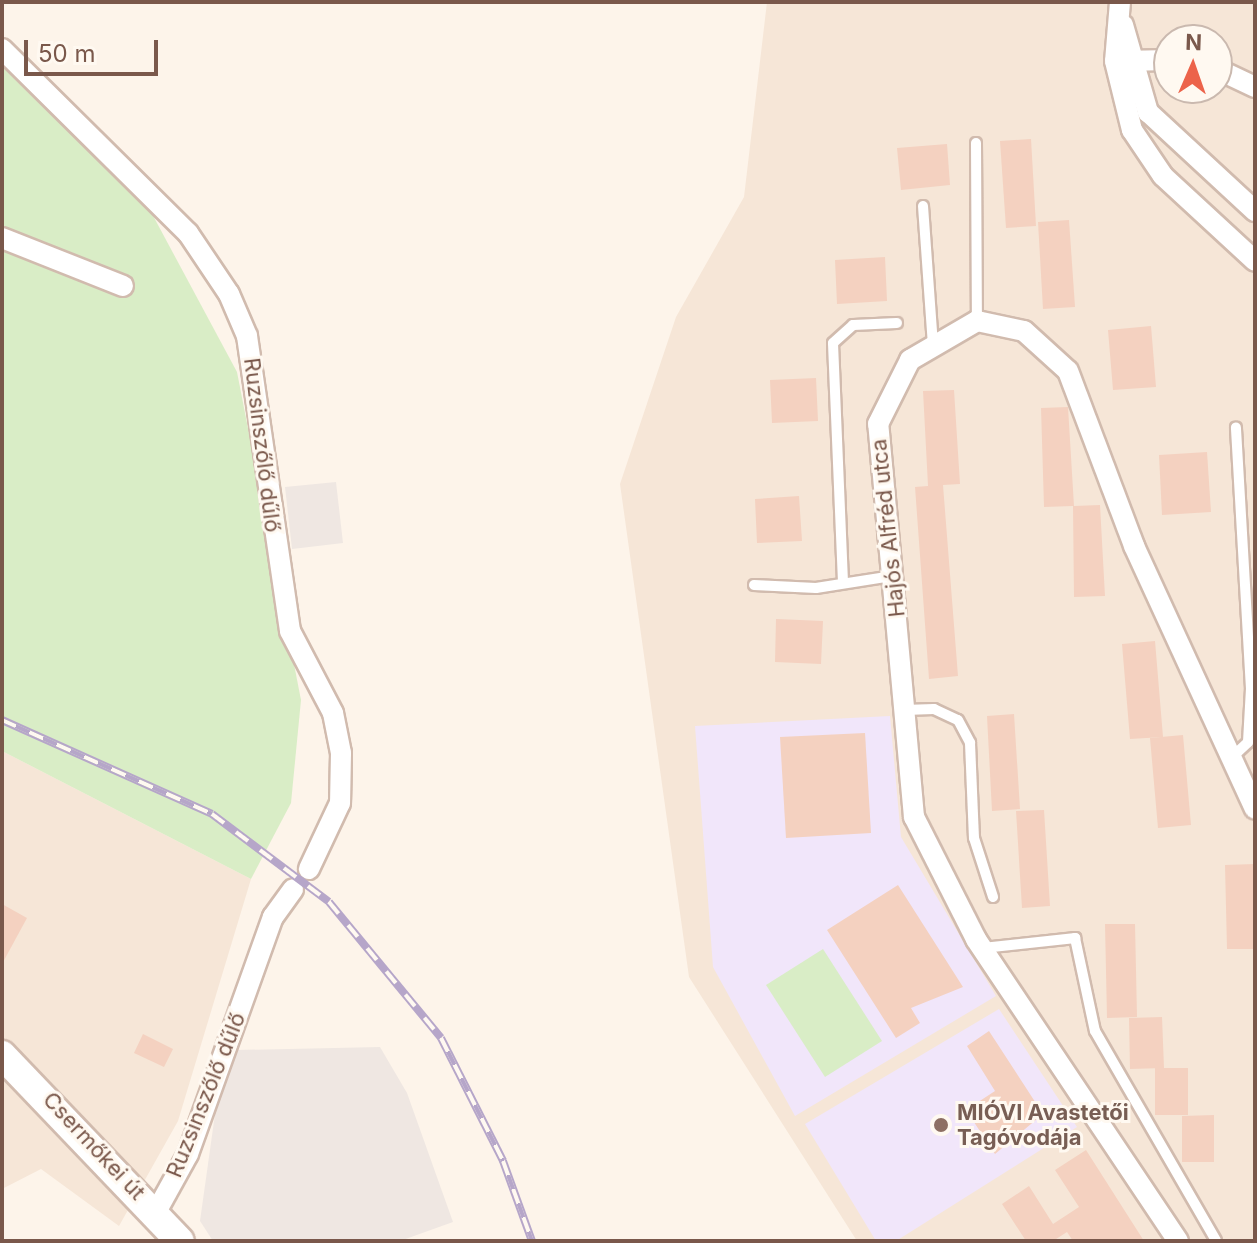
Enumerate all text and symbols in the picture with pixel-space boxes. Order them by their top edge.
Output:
scale bar [28,24,162,74]
north arrow [1153,24,1233,104]
text: N [1185,29,1203,55]
text: 50 m [38,39,96,68]
street label: Ruzsinszőlő dűlő [238,356,286,534]
street label: Hajós Alfréd utca [866,438,910,618]
street label: Ruzsinszőlő dűlő [161,1009,251,1181]
street label: Csermőkei út [37,1087,151,1205]
place label: MIÓVI Avastetői Tagóvodája [957,1099,1129,1150]
marker: MIÓVI Avastetői Tagóvodája [932,1116,950,1134]

